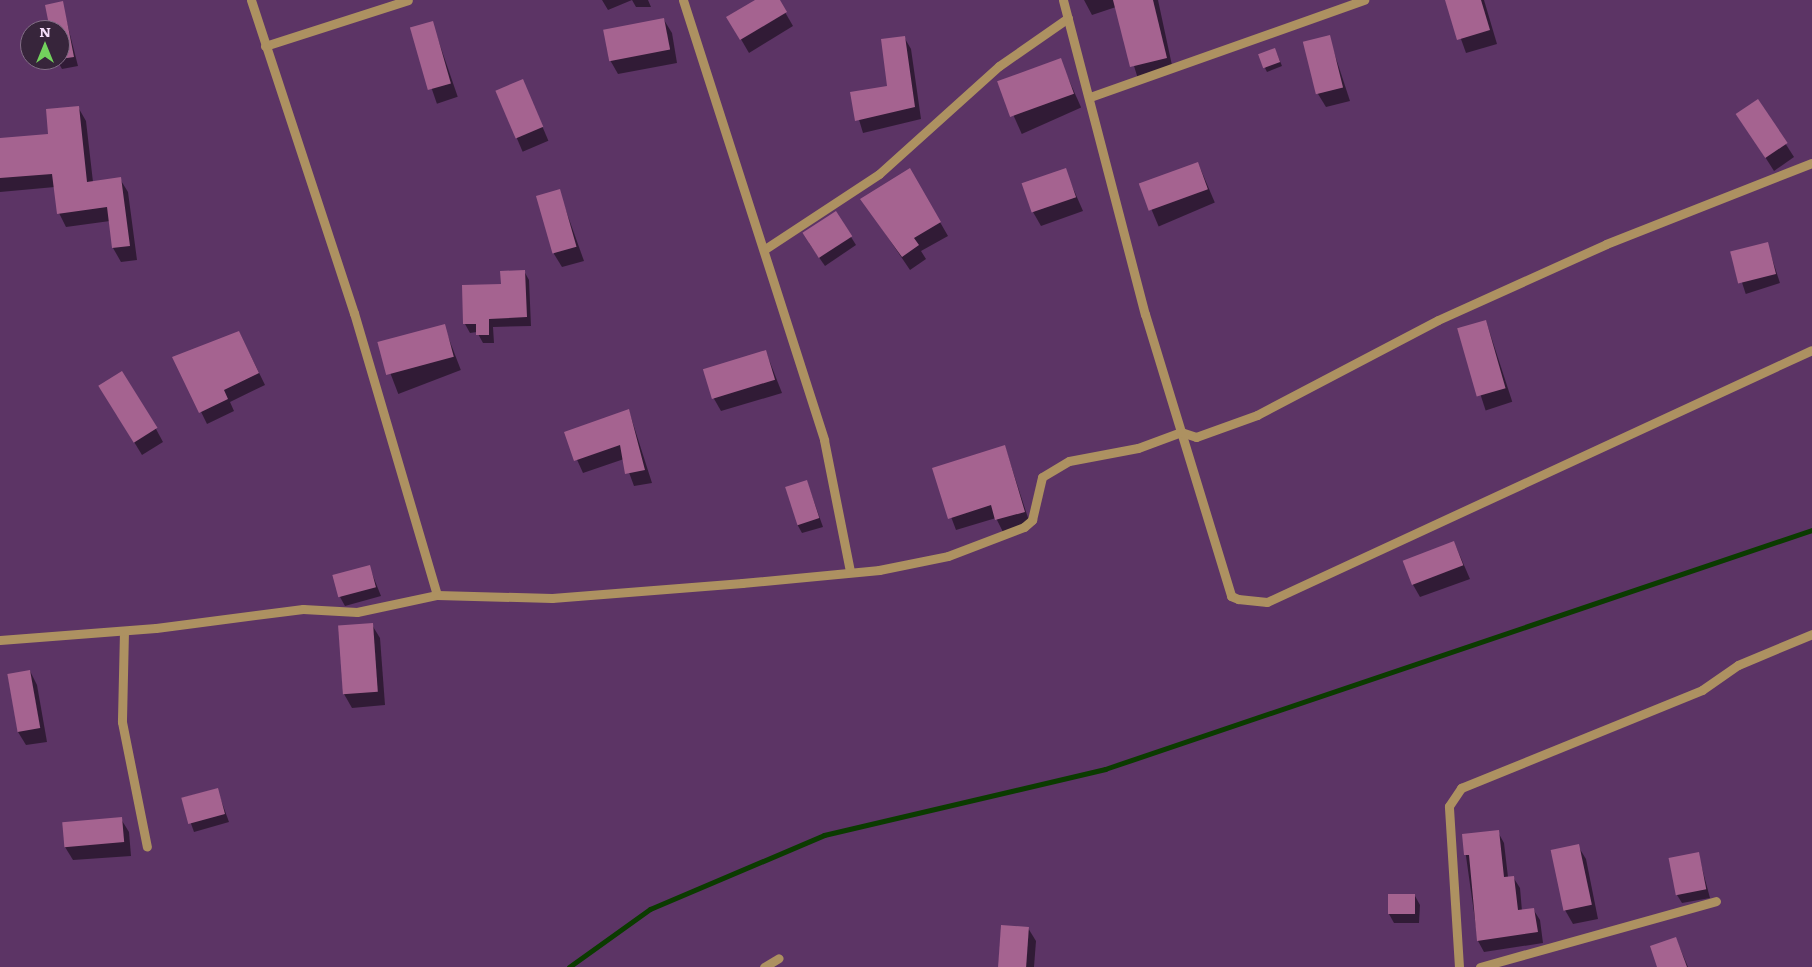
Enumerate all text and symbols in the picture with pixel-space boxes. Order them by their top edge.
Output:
north arrow [20,20,70,70]
text: N [39,21,51,41]

